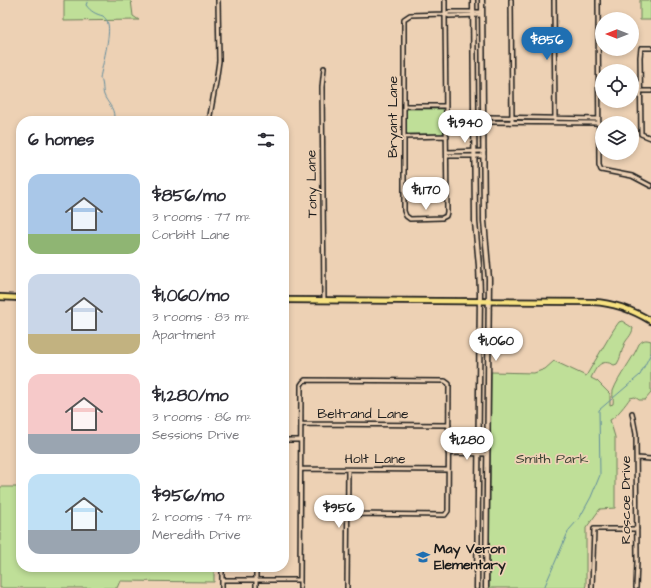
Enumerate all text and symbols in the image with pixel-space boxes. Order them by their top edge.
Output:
north arrow [595,12,639,56]
map controls [595,12,639,160]
pin: $856 [523,27,571,61]
text: $856 [530,31,564,49]
button: locate [595,64,639,108]
street label: Bryant Lane [383,76,403,158]
pin: $1,940 [432,110,498,144]
text: $1,940 [447,114,483,132]
button: layers [595,116,639,160]
text: 6 homes [28,128,94,152]
icon: filters [255,129,277,151]
street label: Tony Lane [301,149,323,218]
pin: $1,170 [393,177,459,211]
text: $1,170 [411,181,441,199]
text: $856/mo [152,184,226,208]
icon: home [60,190,108,238]
text: 3 rooms · 77 m² [152,208,251,226]
text: Corbitt Lane [152,226,230,244]
text: $1,060/mo [152,284,229,308]
icon: home [60,290,108,338]
text: 3 rooms · 83 m² [152,308,250,326]
text: Apartment [152,326,216,344]
pin: $1,060 [463,328,529,362]
text: $1,060 [478,332,514,350]
text: $1,280/mo [152,384,229,408]
icon: home [60,390,108,438]
street label: Beltrand Lane [317,404,409,424]
text: 3 rooms · 86 m² [152,408,251,426]
text: Sessions Drive [152,426,239,444]
pin: $1,280 [434,427,500,461]
text: $1,280 [449,431,485,449]
street label: Holt Lane [344,449,406,469]
park label: Smith Park [516,449,589,469]
street label: Roscoe Drive [616,455,636,544]
text: $956/mo [152,484,224,508]
icon: home [60,490,108,538]
pin: $956 [315,495,363,529]
text: $956 [323,499,355,517]
text: 2 rooms · 74 m² [152,508,252,526]
text: Meredith Drive [152,526,241,544]
place label: May Veron Elementary [434,539,506,575]
school or university icon: May Veron Elementary [415,549,431,565]

